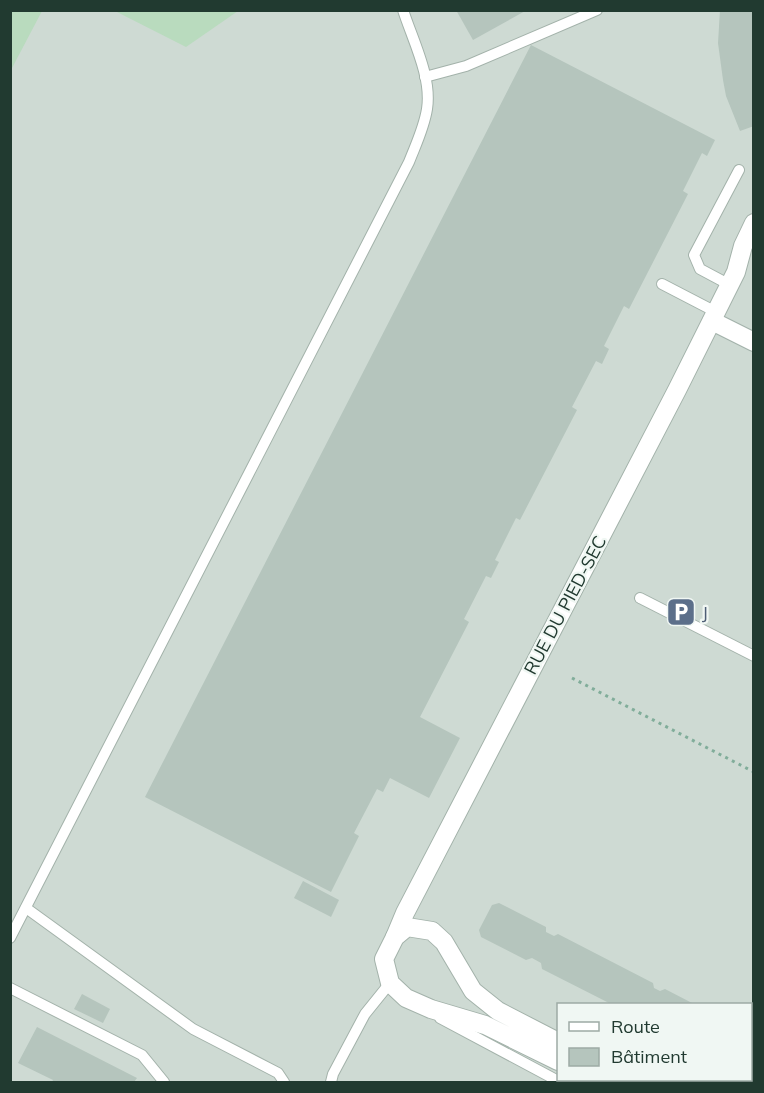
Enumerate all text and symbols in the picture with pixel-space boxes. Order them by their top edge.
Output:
street label: RUE DU PIED-SEC [519,532,611,678]
parking icon: J [665,596,697,628]
place label: J [702,601,708,624]
legend [557,1003,752,1081]
text: Route [611,1015,660,1038]
text: Bâtiment [611,1045,687,1068]

